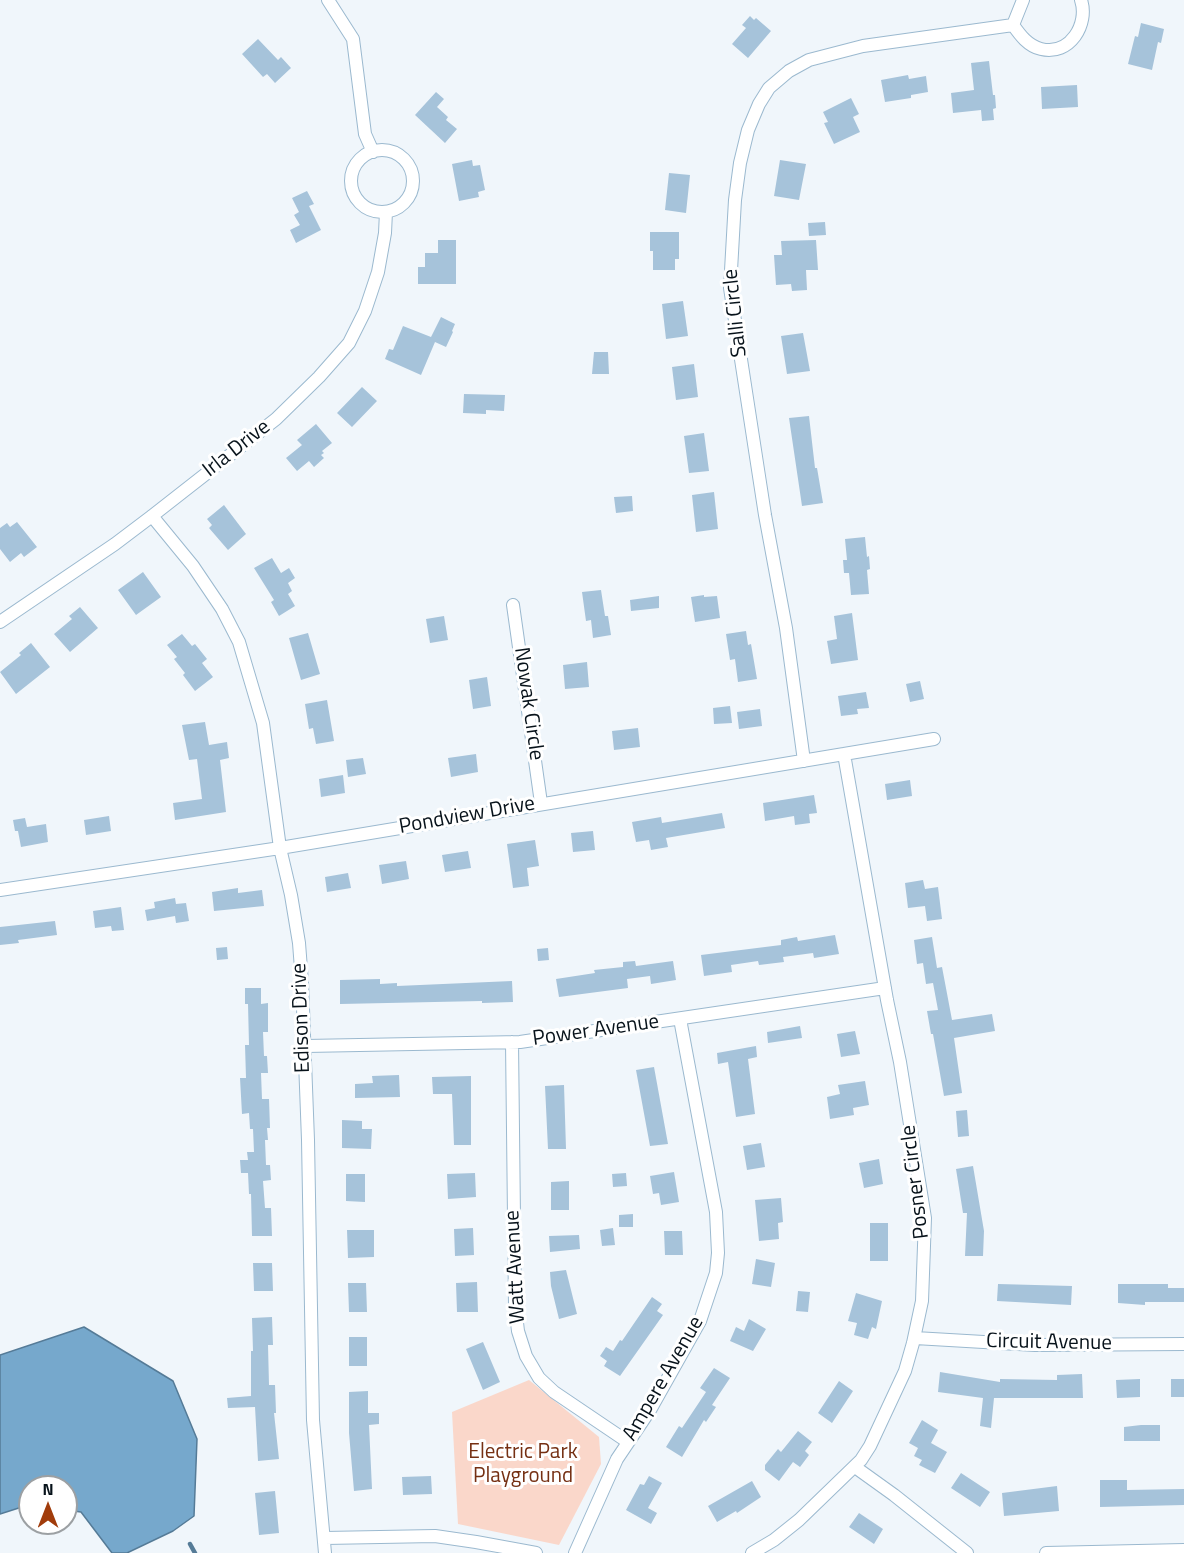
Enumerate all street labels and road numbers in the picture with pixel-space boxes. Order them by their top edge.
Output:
street label: Salli Circle [719,268,753,358]
street label: Irla Drive [198,415,276,483]
street label: Nowak Circle [508,646,548,762]
street label: Pondview Drive [397,792,537,840]
street label: Edison Drive [287,963,317,1073]
street label: Power Avenue [531,1010,661,1052]
street label: Posner Circle [897,1124,935,1240]
street label: Watt Avenue [500,1209,532,1325]
street label: Ampere Avenue [618,1312,710,1446]
street label: Circuit Avenue [986,1329,1112,1357]

